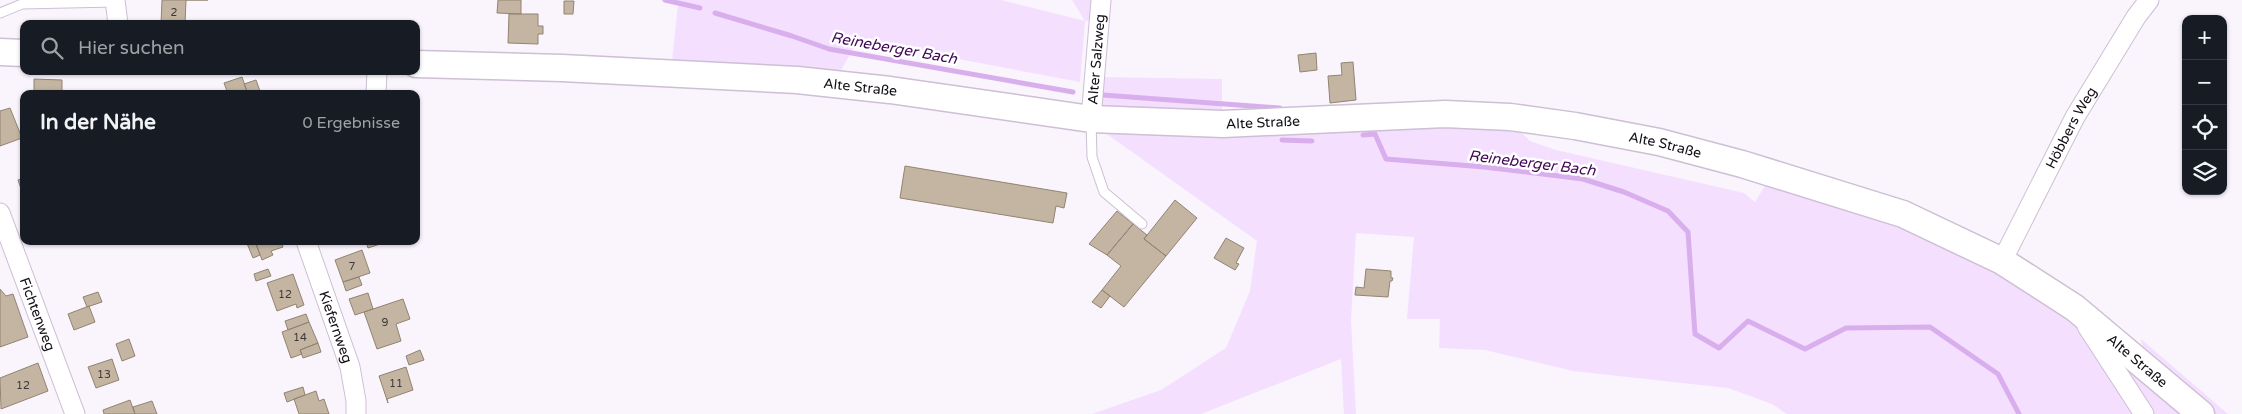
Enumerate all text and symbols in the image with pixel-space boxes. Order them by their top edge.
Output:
house number: 2 [171,6,178,19]
street label: Alter Salzweg [1084,13,1109,105]
map controls [2182,15,2227,195]
button: + [2182,15,2227,60]
search box [20,20,420,75]
water label: Reineberger Bach [830,28,959,68]
icon: search [38,34,66,62]
text: Hier suchen [78,37,185,59]
button: − [2182,60,2227,105]
street label: Alte Straße [822,75,898,100]
street label: Höbbers Weg [2042,84,2100,172]
button: locate [2182,105,2227,150]
text: In der Nähe [40,110,156,135]
text: 0 Ergebnisse [302,113,400,133]
street label: Alte Straße [1226,113,1300,133]
street label: Alte Straße [1627,128,1703,162]
water label: Reineberger Bach [1468,146,1597,180]
button: layers [2182,150,2227,195]
house number: 7 [349,260,356,273]
street label: Fichtenweg [16,275,59,353]
house number: 12 [278,288,292,301]
street label: Kiefernweg [315,289,356,365]
house number: 9 [382,316,389,329]
house number: 14 [293,331,307,344]
street label: Alte Straße [2103,331,2171,391]
house number: 13 [97,368,111,381]
house number: 11 [389,377,403,390]
house number: 12 [16,379,30,392]

